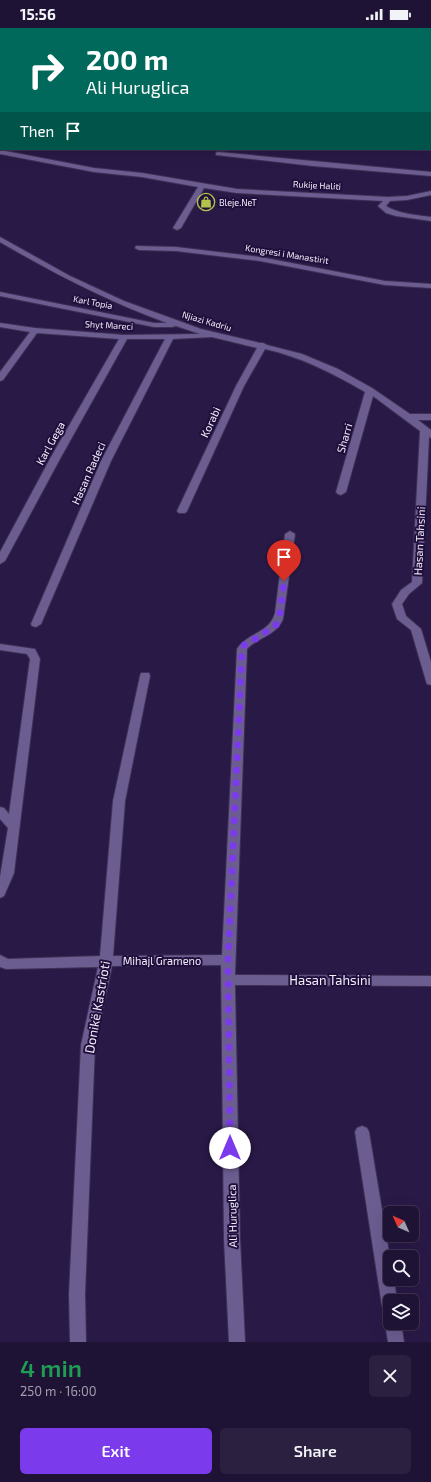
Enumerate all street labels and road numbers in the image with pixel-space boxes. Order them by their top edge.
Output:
street label: Rukije Haliti [293,178,341,192]
street label: Kongresi i Manastirit [244,242,330,266]
street label: Karl Topia [72,293,114,311]
street label: Njiazi Kadriu [181,309,233,333]
street label: Shyt Mareci [85,318,133,332]
street label: Korabi [197,405,223,439]
street label: Karl Gega [33,419,67,467]
street label: Sharri [334,422,354,454]
street label: Hasan Radeci [68,440,108,506]
street label: Hasan Tahsini [411,506,427,576]
street label: Mihajl Grameno [123,954,201,968]
street label: Donikë Kastrioti [81,960,113,1054]
street label: Hasan Tahsini [289,972,371,988]
street label: Ali Huruglica [225,1184,239,1248]

